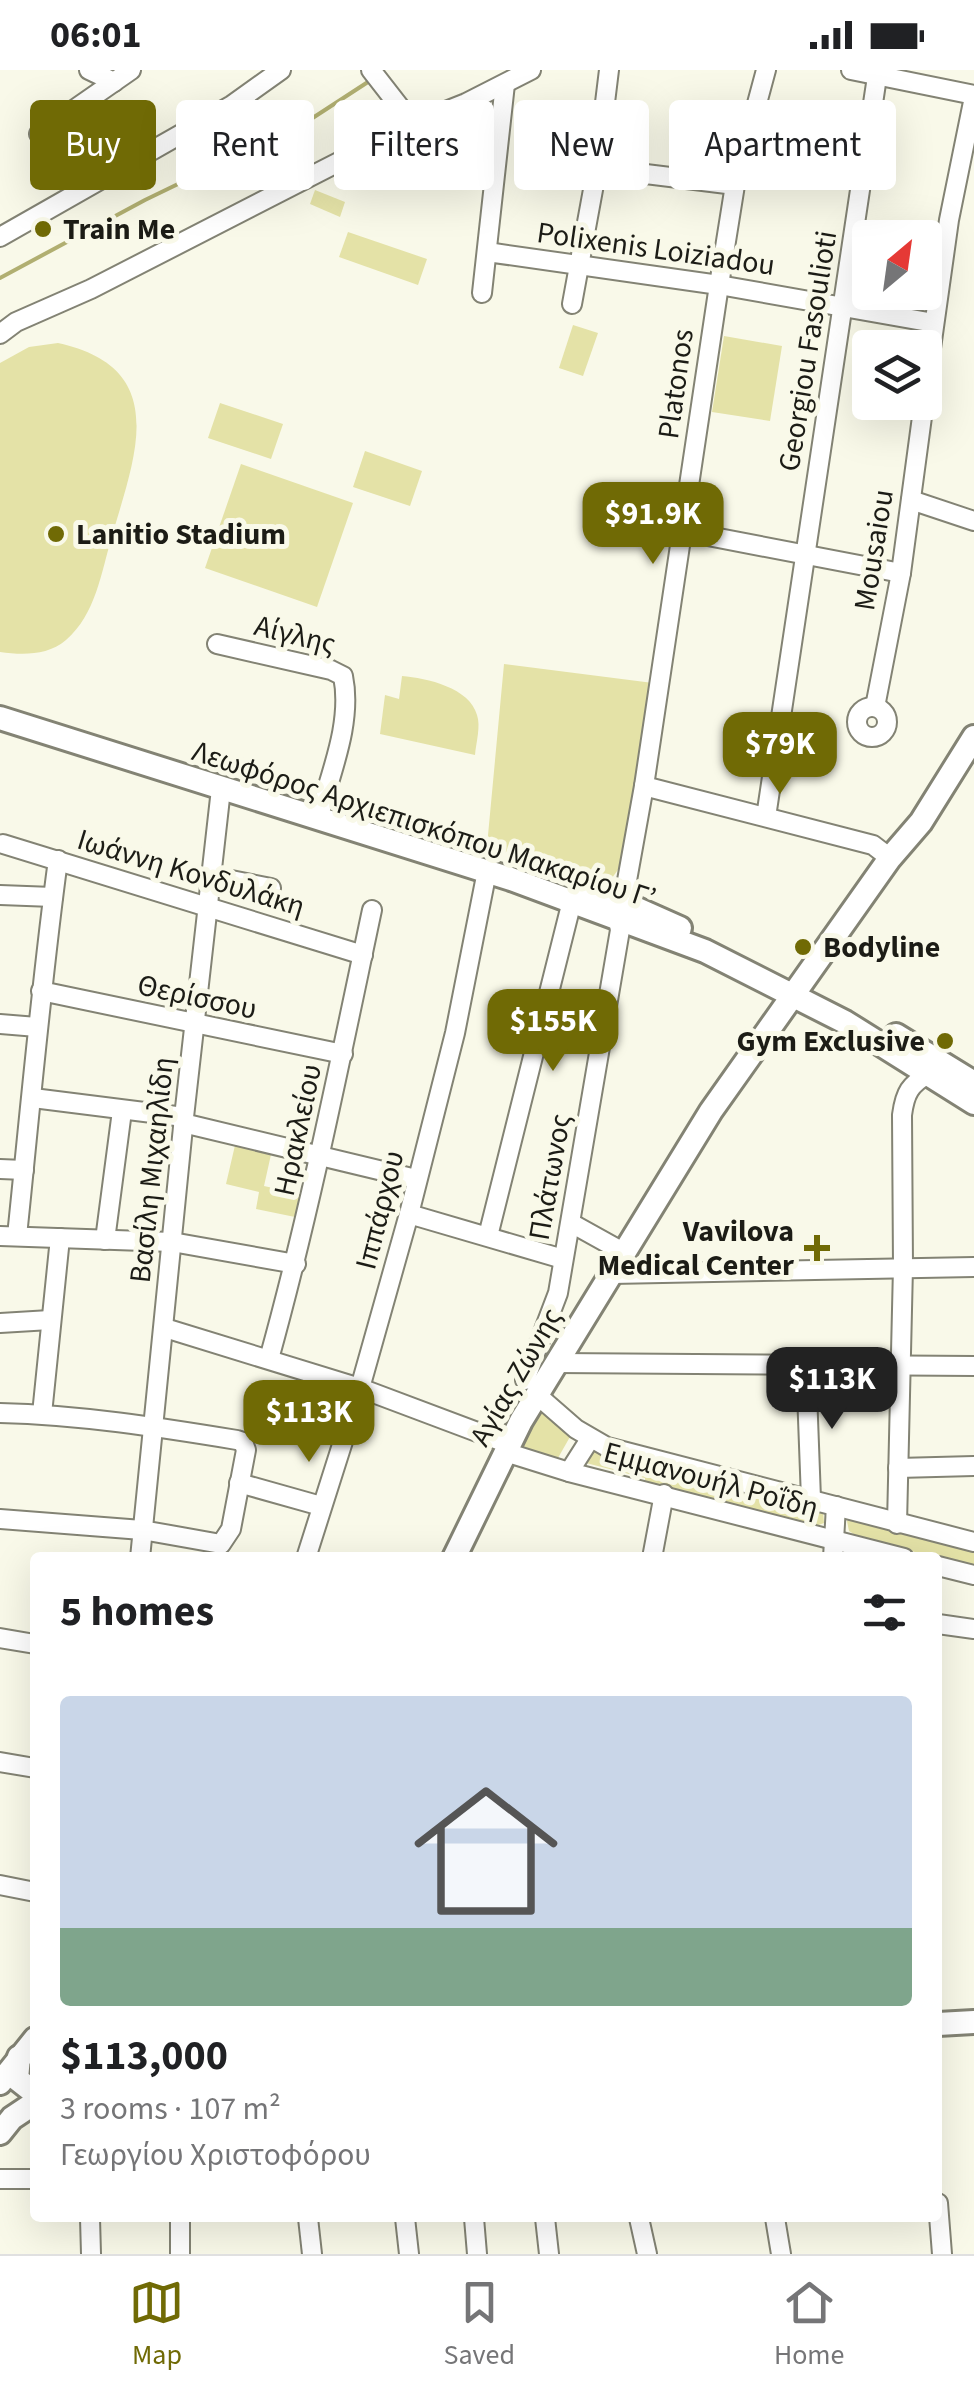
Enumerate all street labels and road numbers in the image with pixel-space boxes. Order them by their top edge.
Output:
street label: Polixenis Loiziadou [534,211,778,287]
street label: Georgiou Fasoulioti [768,228,848,474]
street label: Platonos [647,326,705,442]
street label: Mousaiou [843,486,905,614]
street label: Αίγλης [250,604,340,666]
street label: Λεωφόρος Αρχιεπισκόπου Μακαρίου Γ’ [187,730,661,920]
street label: Ιωάννη Κονδυλάκη [72,818,310,928]
street label: Θερίσσου [133,963,261,1031]
street label: Βασίλη Μιχαηλίδη [119,1055,185,1285]
street label: Ηρακλείου [263,1060,333,1200]
street label: Πλάτωνος [518,1110,582,1244]
street label: Ιππάρχου [345,1146,415,1274]
street label: Αγίας Ζώνης [459,1300,573,1454]
street label: Εμμανουήλ Ροΐδη [599,1431,823,1529]

